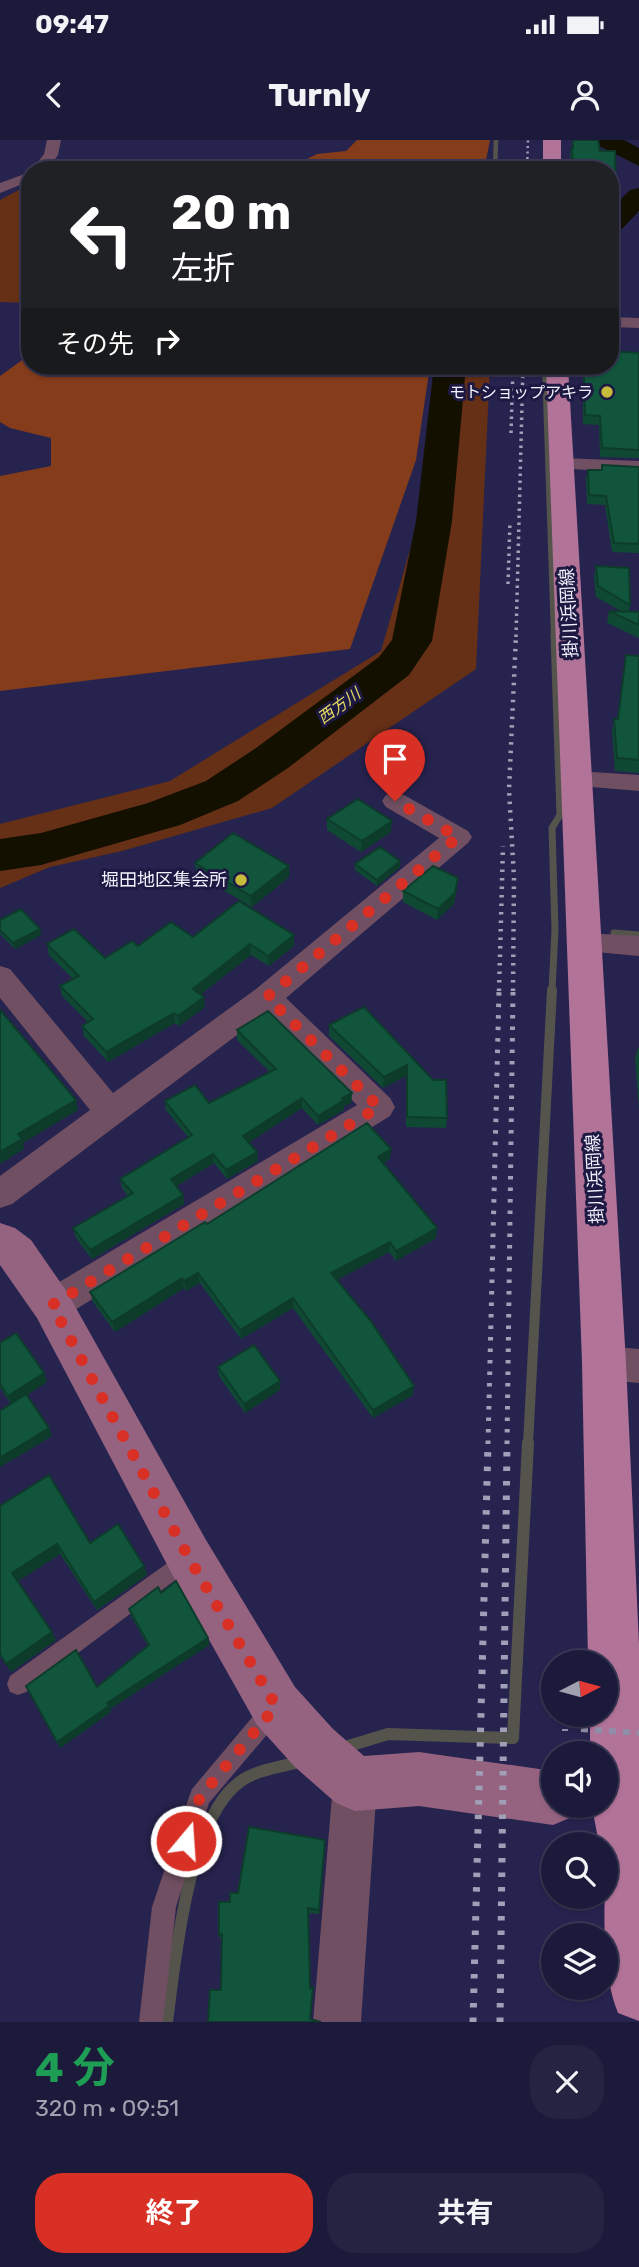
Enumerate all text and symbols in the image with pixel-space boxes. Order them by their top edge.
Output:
text: 09:47 [35,9,109,40]
icon: back [35,76,73,114]
text: Turnly [268,76,371,114]
icon: person [566,76,604,114]
text: 20 m [171,183,292,241]
icon: left [56,189,147,280]
text: 左折 [171,249,235,287]
icon: right [148,322,186,360]
text: その先 [56,329,134,360]
place label: モトショップアキラ [449,383,593,402]
marker: モトショップアキラ [599,384,615,400]
street label: 掛川浜岡線 [556,567,582,659]
water label: 西方川 [314,683,366,728]
pin [365,729,425,801]
icon: arrive [376,740,414,778]
place label: 堀田地区集会所 [101,869,227,891]
marker: 堀田地区集会所 [233,872,249,888]
street label: 掛川浜岡線 [582,1133,608,1225]
north arrow [541,1650,618,1727]
map controls [541,1650,618,2000]
button: sound [541,1741,618,1818]
position arrow [149,1804,223,1878]
button: search [541,1832,618,1909]
button: layers [541,1923,618,2000]
text: 4 分 [35,2043,115,2093]
button: close [530,2045,604,2119]
text: 320 m · 09:51 [35,2094,179,2122]
button: 終了 [35,2173,313,2253]
button: 共有 [327,2173,604,2253]

